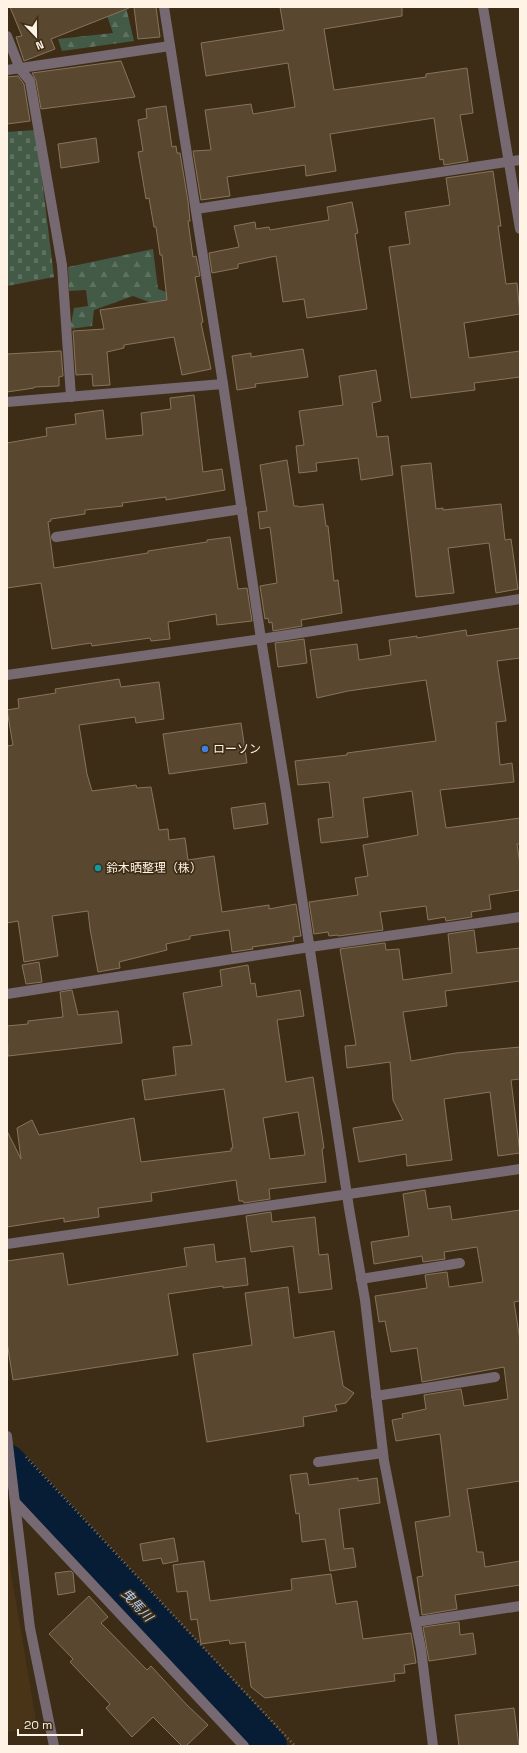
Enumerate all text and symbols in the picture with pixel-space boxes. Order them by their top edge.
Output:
north arrow [16,16,56,56]
text: N [34,37,46,53]
place label: ローソン [213,741,261,757]
marker: ローソン [200,744,210,754]
place label: 鈴木晒整理（株） [106,860,202,876]
marker: 鈴木晒整理（株） [93,863,103,873]
water label: 曳馬川 [117,1585,158,1627]
scale bar [18,1711,82,1737]
text: 20 m [24,1717,52,1733]

